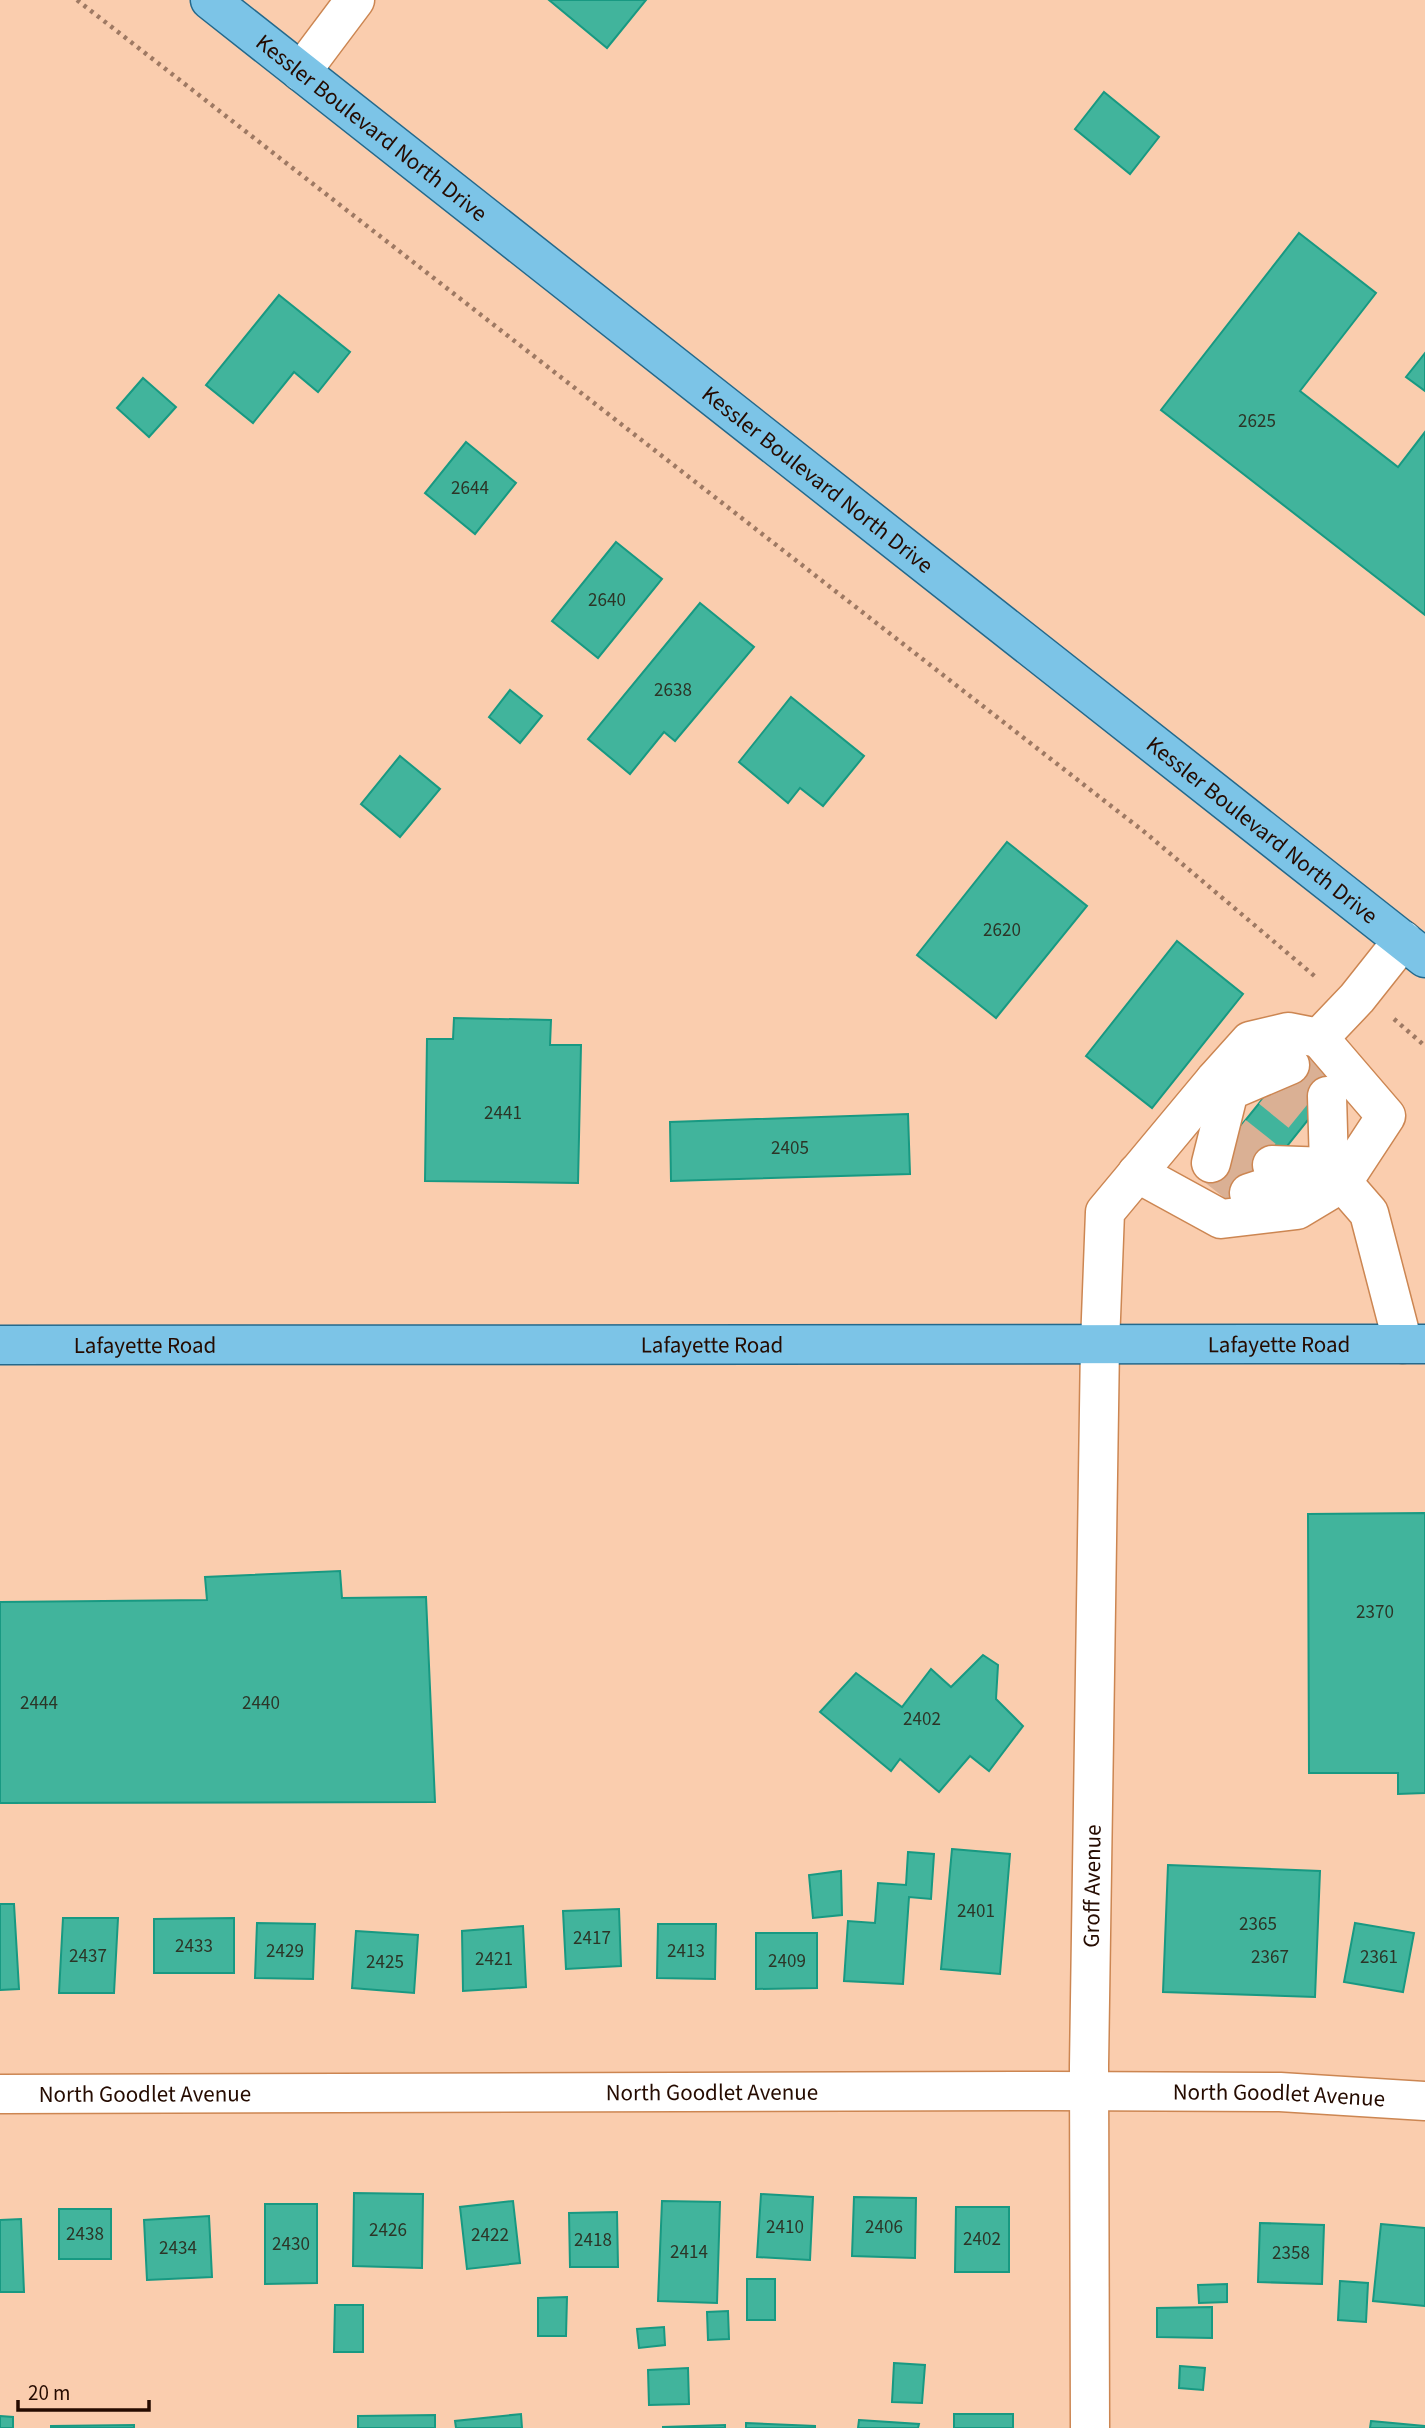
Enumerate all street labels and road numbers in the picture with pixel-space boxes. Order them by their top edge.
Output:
street label: Kessler Boulevard North Drive [249,26,495,229]
street label: Kessler Boulevard North Drive [695,377,941,581]
street label: Kessler Boulevard North Drive [1139,728,1385,931]
street label: Lafayette Road [74,1328,216,1361]
street label: Lafayette Road [641,1328,783,1361]
street label: Lafayette Road [1208,1328,1350,1361]
street label: Groff Avenue [1074,1824,1109,1948]
street label: North Goodlet Avenue [606,2075,818,2109]
street label: North Goodlet Avenue [1173,2075,1386,2115]
street label: North Goodlet Avenue [39,2077,251,2110]

